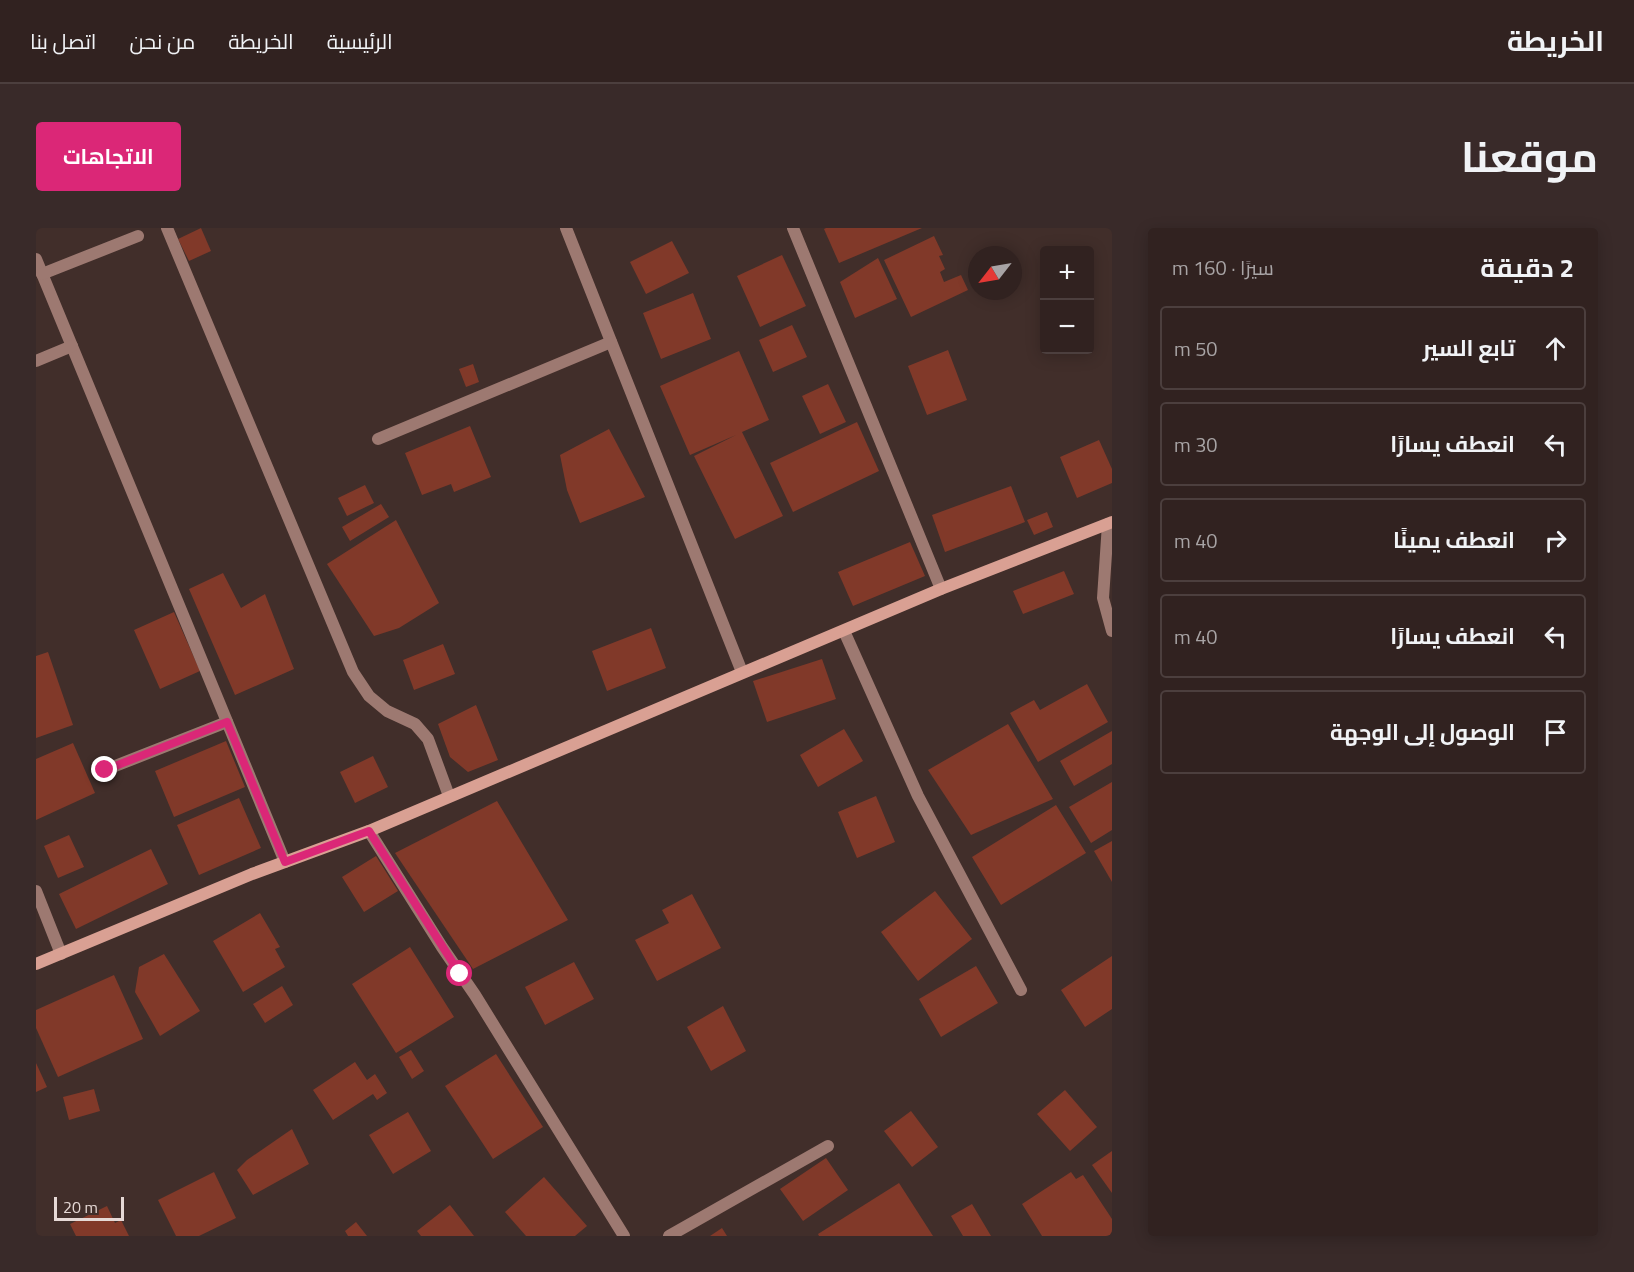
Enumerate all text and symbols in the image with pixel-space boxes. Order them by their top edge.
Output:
text: الخريطة [1507,19,1604,62]
text: اتصل بنا [30,25,96,57]
text: من نحن [129,25,195,57]
text: الخريطة [228,25,294,57]
text: الرئيسية [327,25,393,57]
button: الاتجاهات [36,122,181,191]
text: موقعنا [1461,124,1598,188]
north arrow [968,246,1022,300]
map controls [1040,246,1094,354]
button: + [1040,246,1094,300]
text: 2 دقيقة [1480,248,1574,287]
text: سيرًا · 160 m [1172,252,1274,283]
button: − [1040,300,1094,354]
text: تابع السير [1423,331,1515,365]
icon: ahead [1539,332,1572,365]
text: 50 m [1174,333,1218,364]
text: انعطف يسارًا [1390,427,1515,461]
icon: left [1539,428,1572,461]
text: 30 m [1174,429,1218,460]
text: انعطف يمينًا [1393,523,1515,557]
icon: right [1539,524,1572,557]
text: 40 m [1174,525,1218,556]
text: انعطف يسارًا [1390,619,1515,653]
icon: left [1539,620,1572,653]
text: 40 m [1174,621,1218,652]
text: الوصول إلى الوجهة [1330,715,1515,749]
icon: arrive [1539,716,1572,749]
route end [91,756,117,782]
route start [446,960,472,986]
scale bar [54,1194,124,1222]
text: 20 m [63,1195,98,1219]

